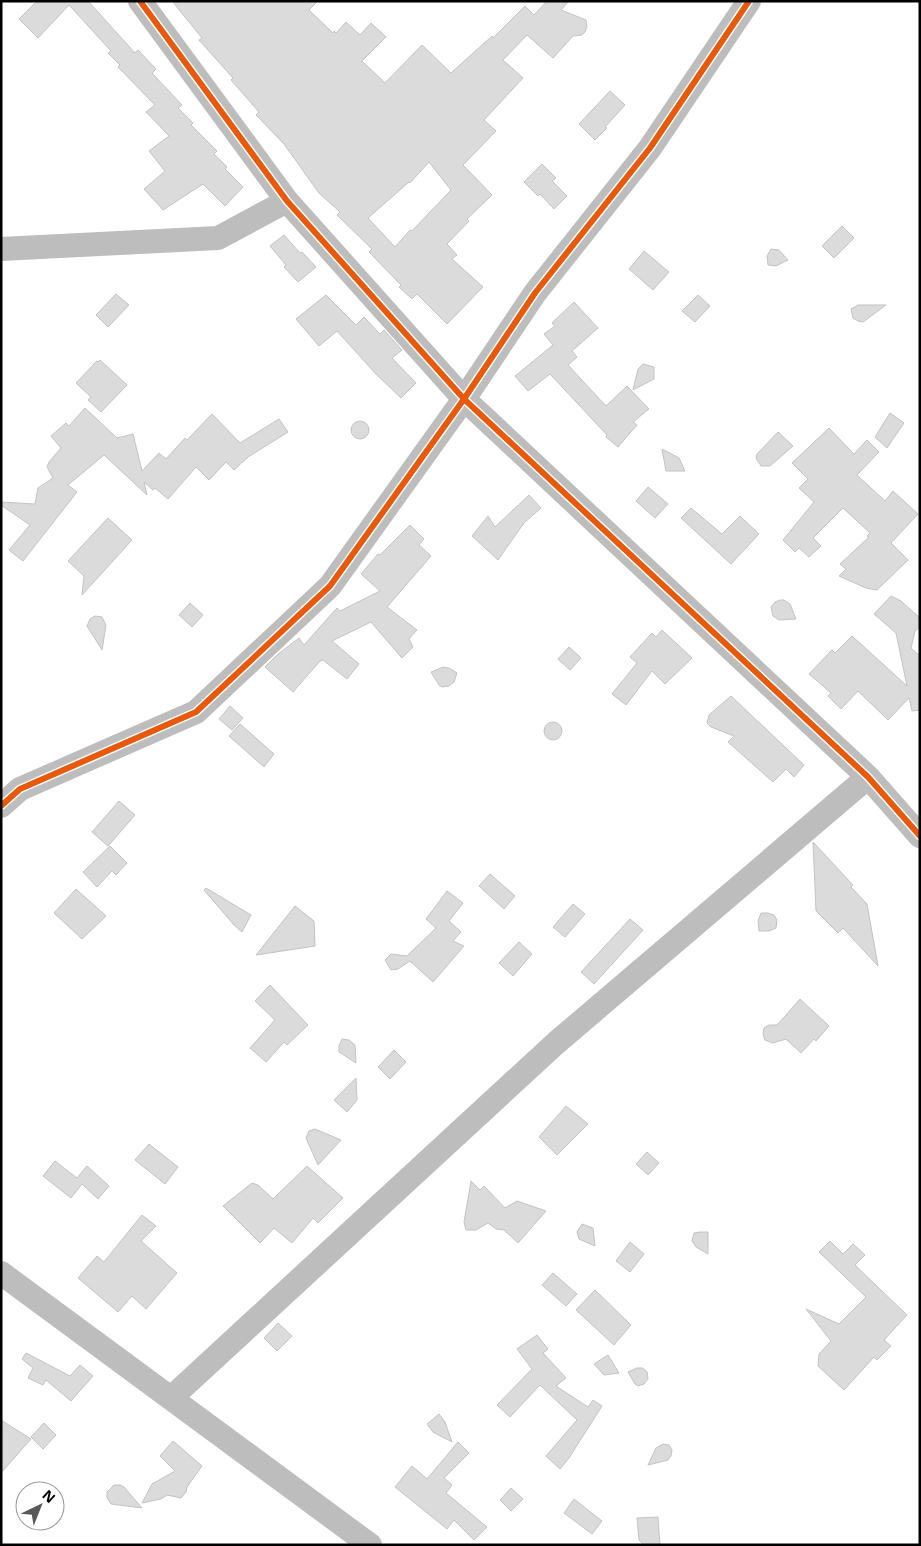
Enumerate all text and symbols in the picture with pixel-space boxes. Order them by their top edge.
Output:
north arrow [15,1481,65,1531]
text: N [39,1485,60,1507]

